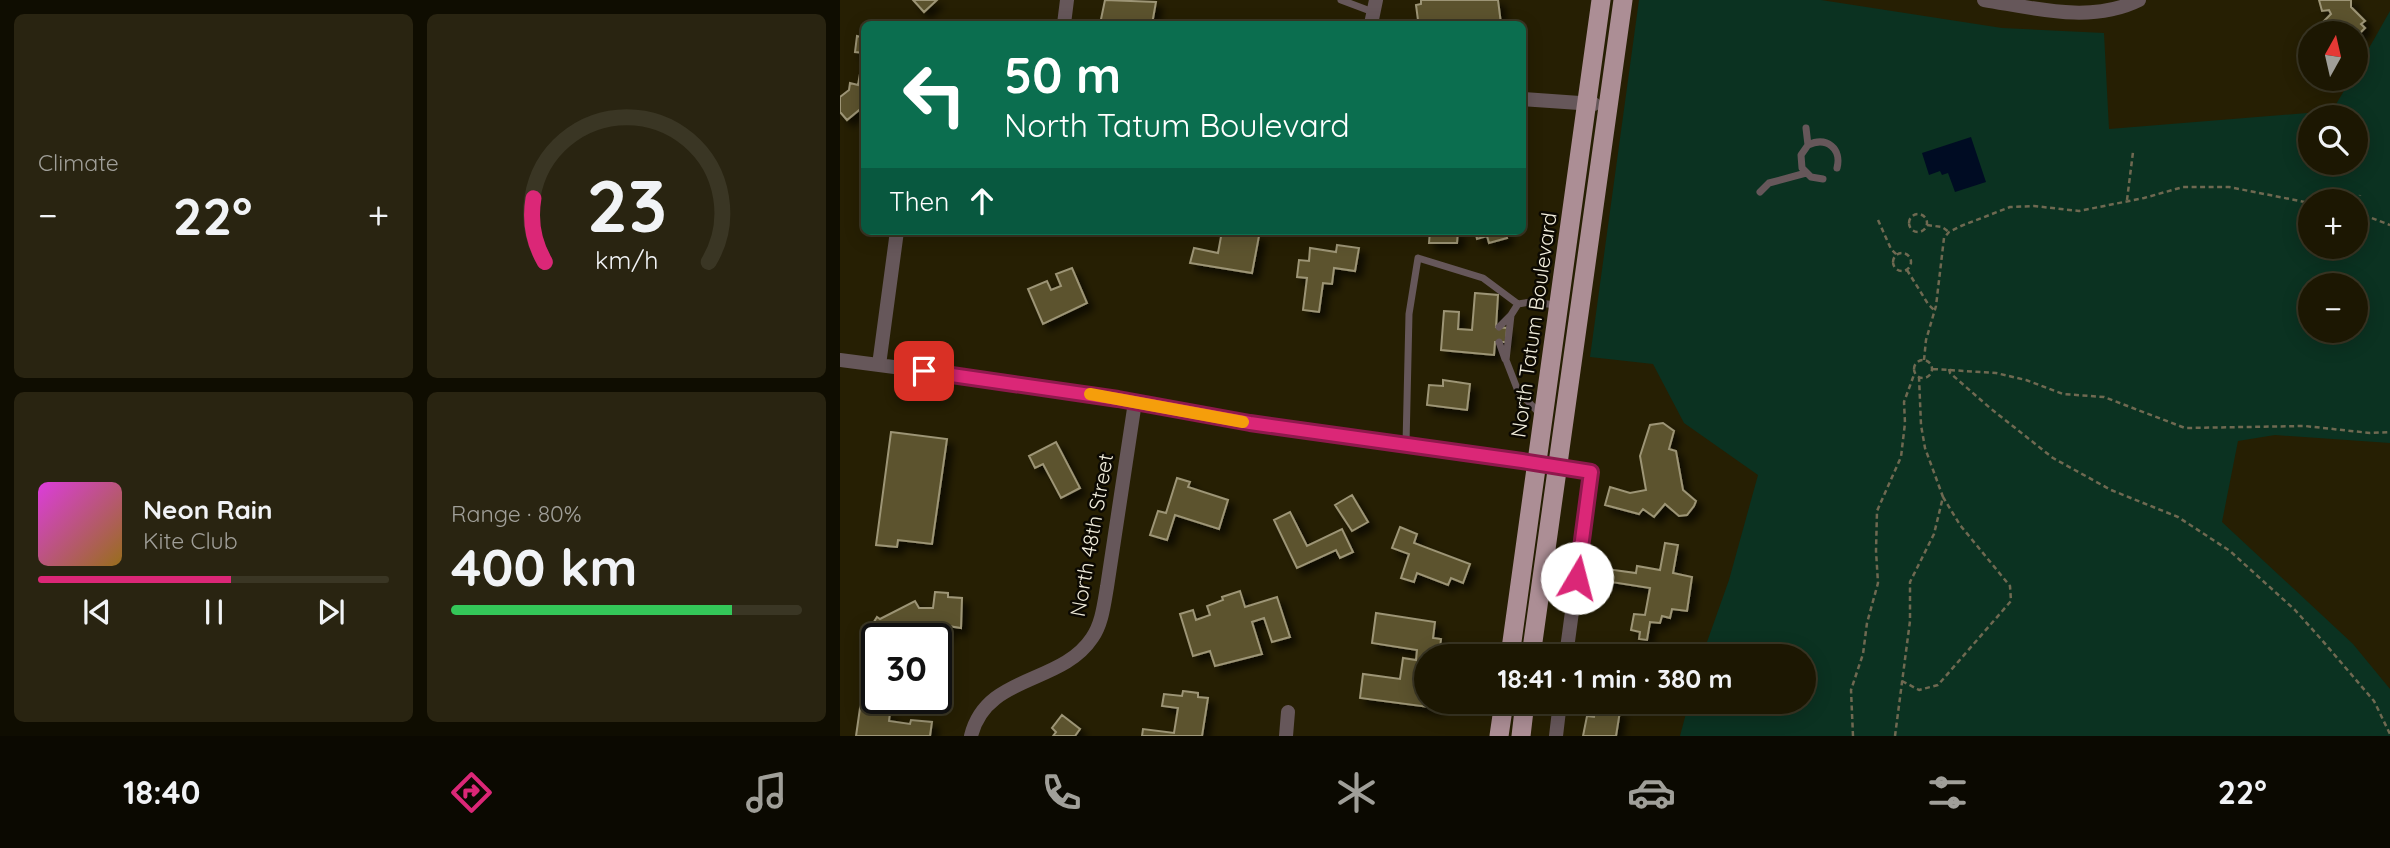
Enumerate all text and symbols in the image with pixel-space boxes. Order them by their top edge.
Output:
north arrow [2298,21,2368,91]
map controls [2298,21,2368,343]
text: 50 m [1004,44,1121,105]
icon: left [889,49,980,140]
text: North Tatum Boulevard [1004,105,1350,145]
button: search [2298,105,2368,175]
text: Climate [38,148,119,177]
text: 23 [586,159,667,250]
icon: ahead [963,182,1001,220]
text: 22° [173,183,252,248]
text: Then [889,185,949,218]
button: + [2298,189,2368,259]
text: − [38,191,58,239]
text: + [368,191,389,239]
street label: North Tatum Boulevard [1504,211,1562,439]
text: km/h [595,244,658,275]
button: − [2298,273,2368,343]
pin [894,341,954,401]
icon: arrive [905,352,943,390]
street label: North 48th Street [1064,451,1118,619]
text: Neon Rain [143,493,272,526]
text: Range · 80% [451,499,582,528]
text: Kite Club [143,526,238,555]
text: 400 km [451,534,638,599]
position arrow [1540,541,1614,615]
icon: previous [78,593,116,631]
icon: pause [195,593,233,631]
icon: next [312,593,350,631]
speed limit sign: 30 [861,623,952,714]
text: 18:41 · 1 min · 380 m [1497,662,1733,695]
icon: directions [447,768,496,817]
icon: music [742,768,791,817]
icon: phone [1037,768,1086,817]
icon: climate [1332,768,1381,817]
icon: car [1627,768,1676,817]
icon: filters [1923,768,1972,817]
text: 18:40 [123,772,200,812]
text: 22° [2218,772,2267,812]

